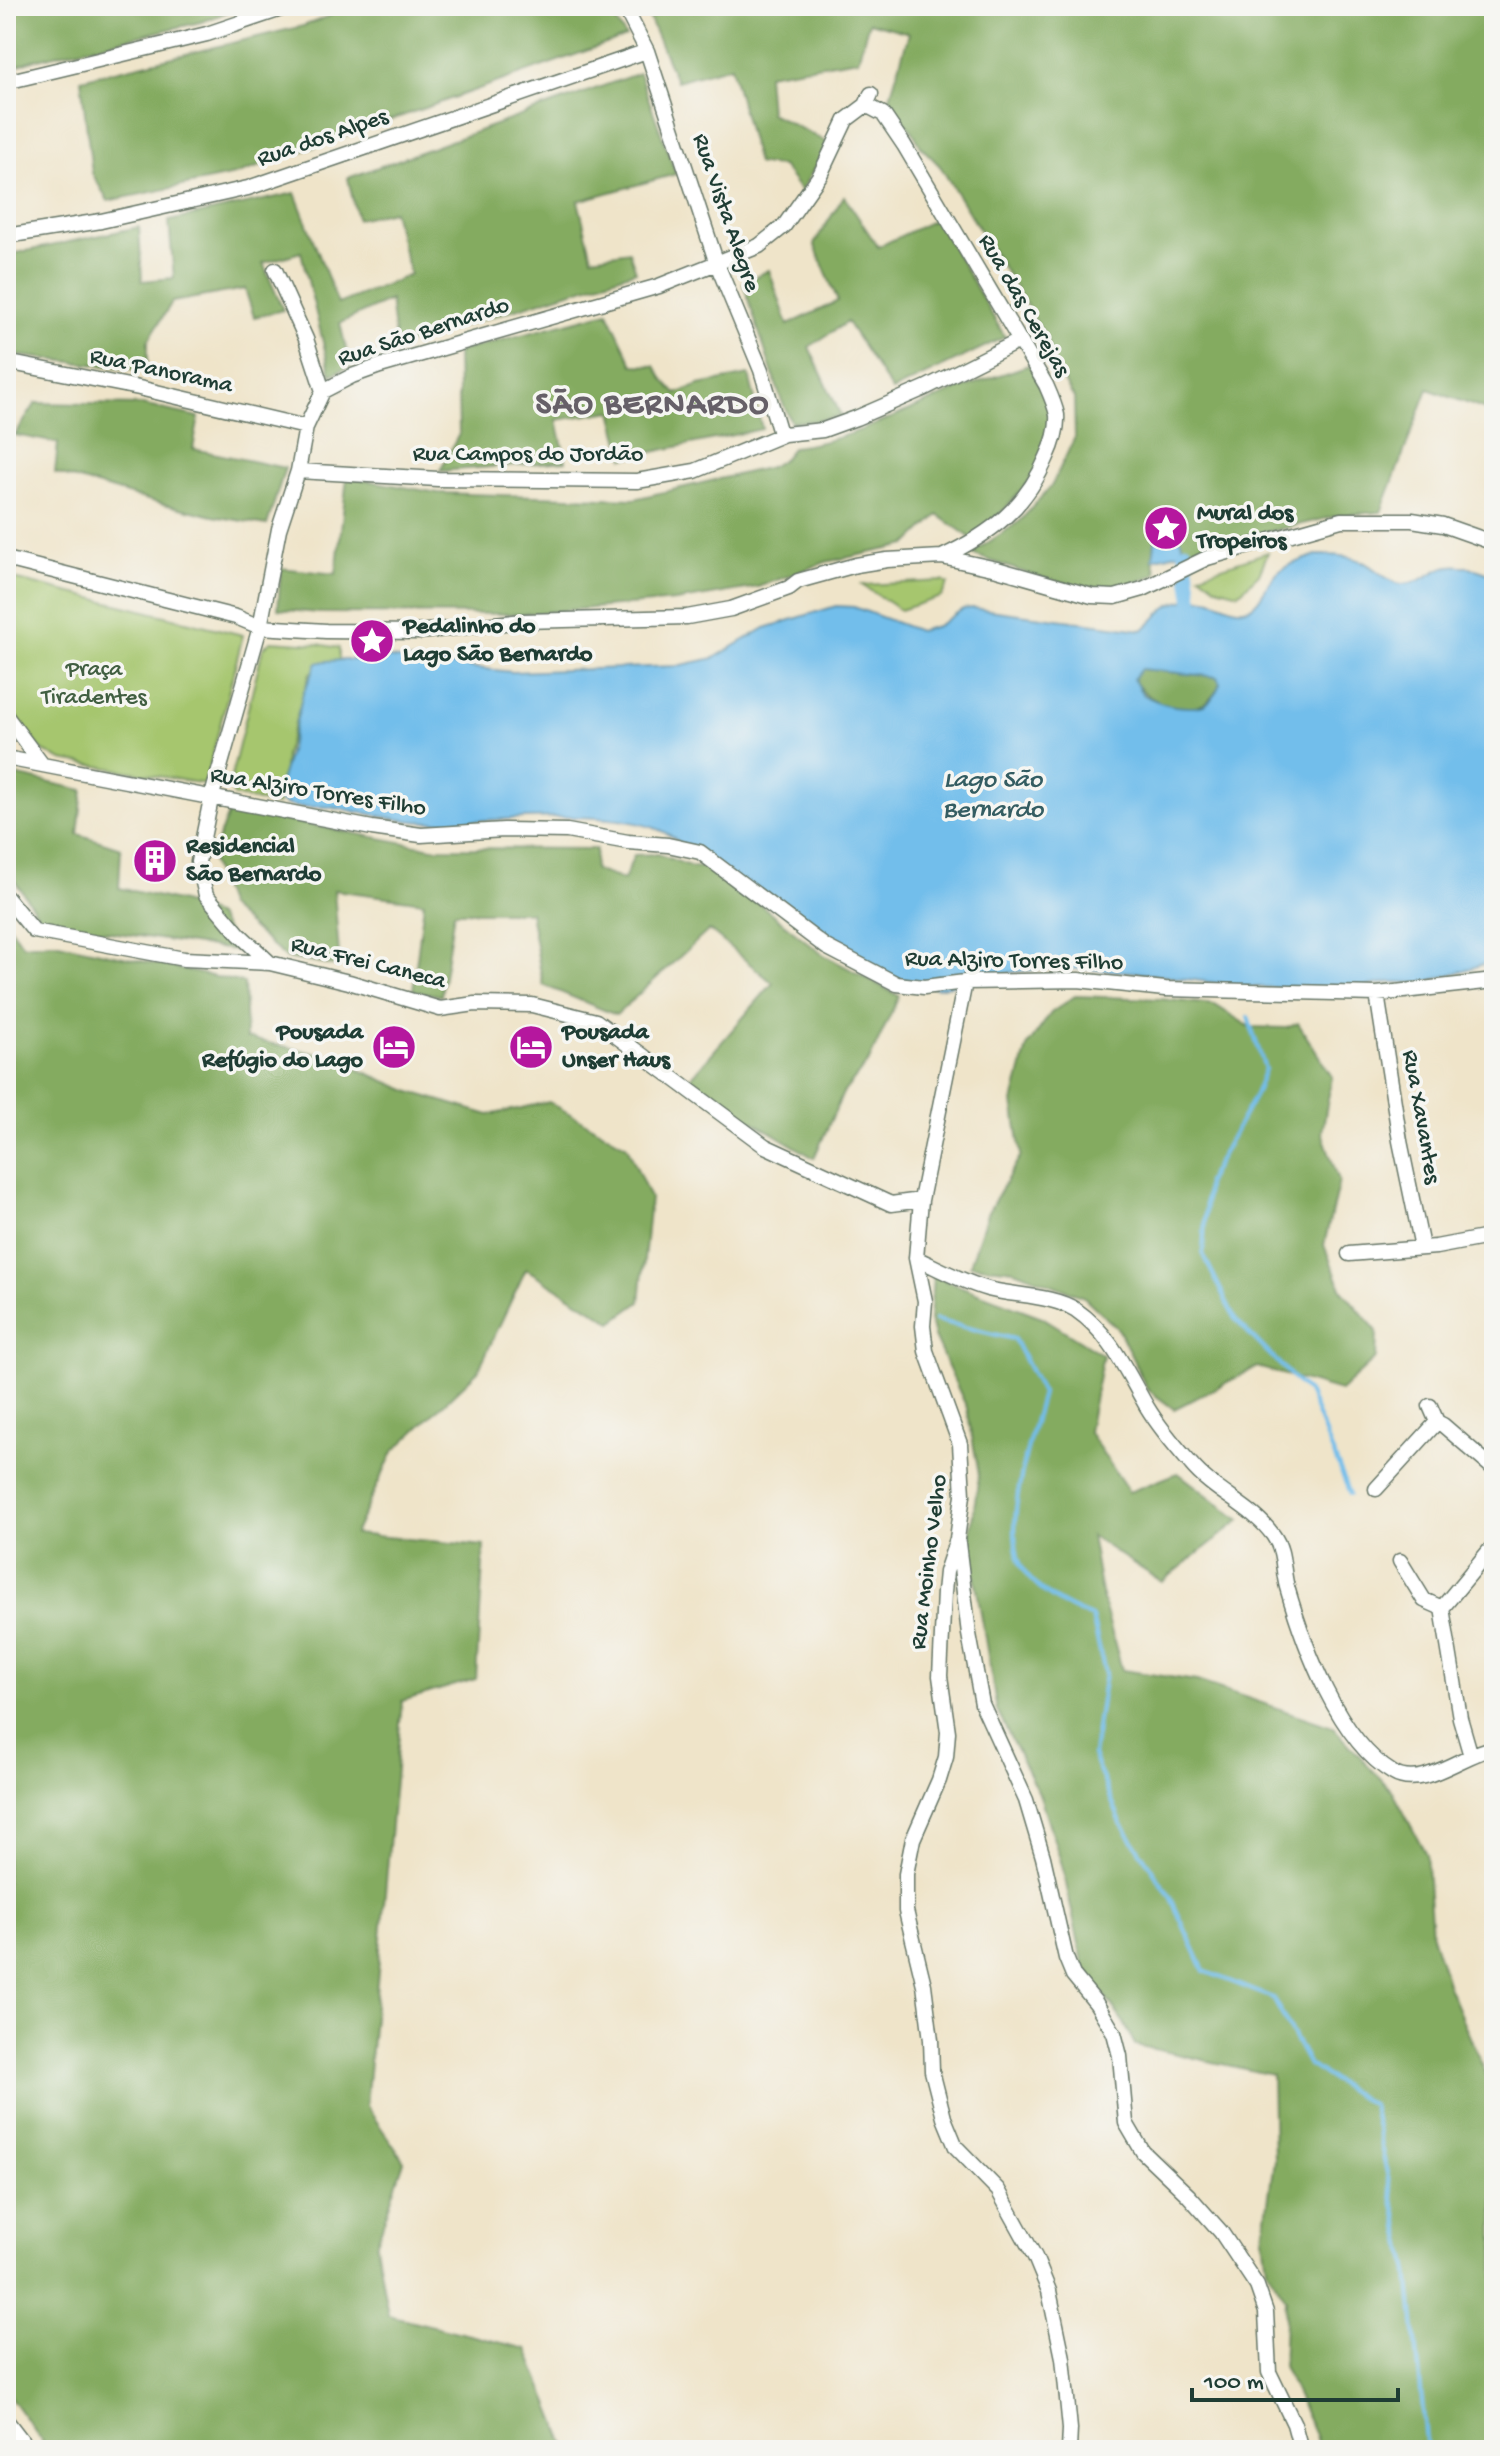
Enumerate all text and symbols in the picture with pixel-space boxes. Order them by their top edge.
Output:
street label: Rua dos Alpes [254,103,393,175]
street label: Rua Vista Alegre [684,130,766,296]
street label: Rua das Cerejas [970,229,1076,384]
street label: Rua São Bernardo [335,292,513,374]
street label: Rua Panorama [87,343,236,401]
district label: SÃO BERNARDO [536,387,770,425]
street label: Rua Campos do Jordão [413,441,643,470]
place label: Mural dos Tropeiros [1195,500,1294,557]
place icon: Mural dos Tropeiros [1142,504,1190,552]
place label: Pedalinho do Lago São Bernardo [401,613,593,670]
place icon: Pedalinho do Lago São Bernardo [348,617,396,665]
park label: Praça Tiradentes [39,656,148,713]
street label: Rua Alziro Torres Filho [208,762,428,824]
water label: Lago São Bernardo [943,766,1045,827]
place label: Residencial São Bernardo [185,833,322,890]
building icon: Residencial São Bernardo [131,837,179,885]
street label: Rua Frei Caneca [288,931,449,997]
street label: Rua Alziro Torres Filho [905,946,1123,978]
place label: Pousada Refúgio do Lago [201,1019,365,1076]
place label: Pousada Unser Haus [560,1019,671,1076]
hotel icon: Pousada Refúgio do Lago [370,1023,418,1071]
hotel icon: Pousada Unser Haus [507,1023,555,1071]
street label: Rua Xavantes [1394,1048,1446,1187]
street label: Rua Moinho Velho [905,1473,955,1651]
scale bar [1192,2352,1398,2402]
text: 100 m [1203,2369,1264,2398]

